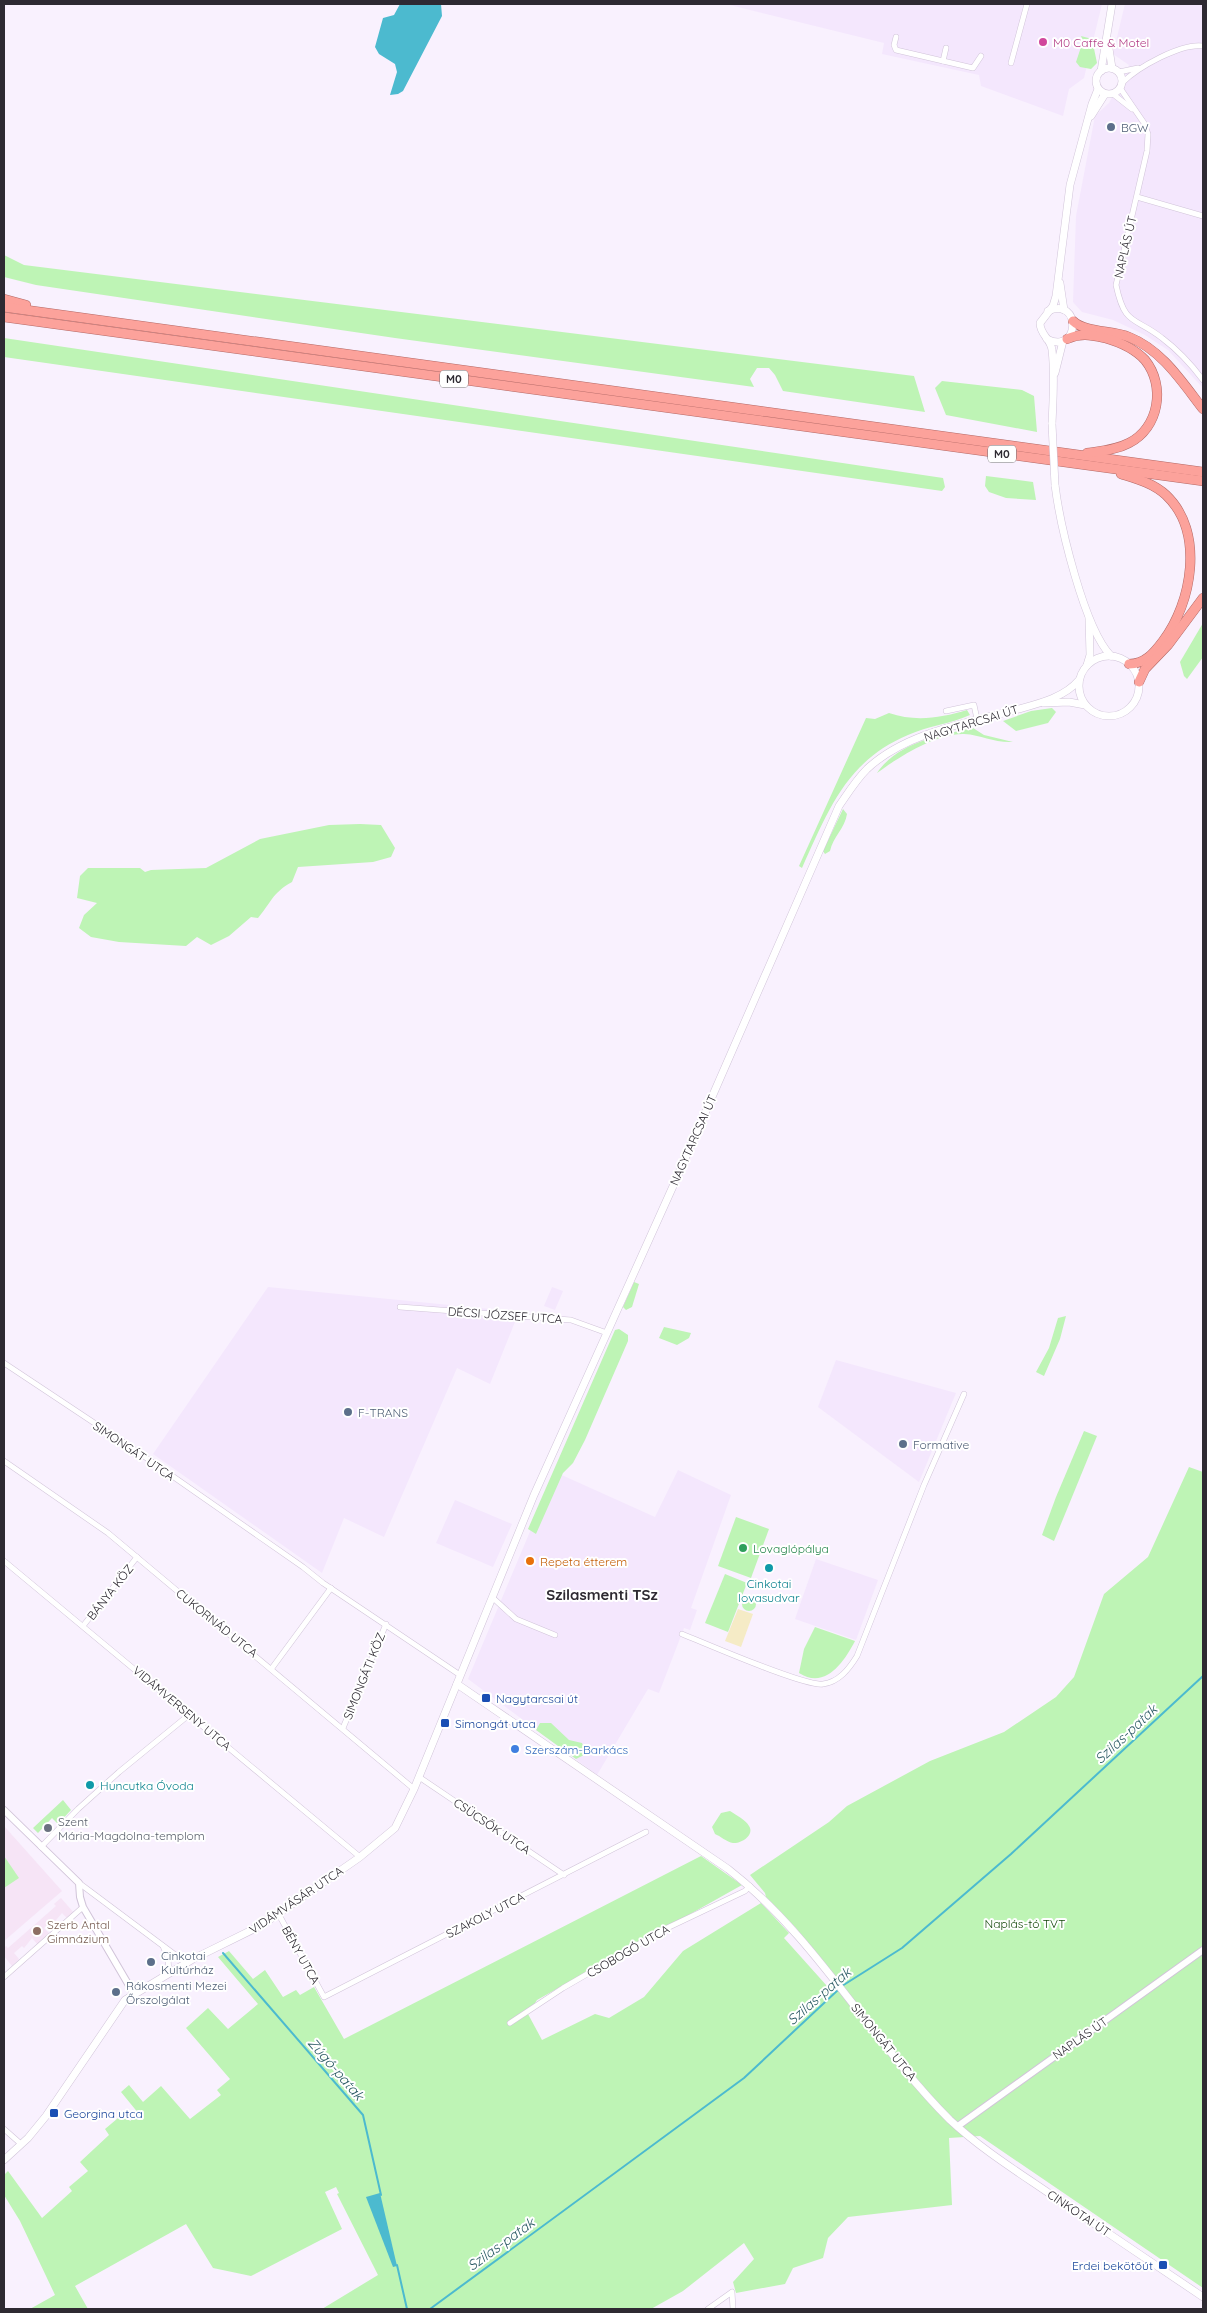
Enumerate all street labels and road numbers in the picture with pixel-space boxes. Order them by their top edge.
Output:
street label: NAPLÁS ÚT [1111,214,1139,280]
road number: M0 [440,370,468,388]
road number: M0 [988,446,1016,462]
street label: NAGYTARCSAI ÚT [922,701,1020,745]
street label: NAGYTARCSAI ÚT [666,1092,720,1188]
street label: DÉCSI JÓZSEF UTCA [447,1304,563,1327]
street label: SIMONGÁT UTCA [90,1418,178,1484]
street label: BÁNYA KÖZ [84,1561,137,1623]
street label: CUKORNÁD UTCA [173,1585,261,1661]
street label: SIMONGÁTI KÖZ [340,1630,388,1722]
street label: VIDÁMVERSENY UTCA [130,1663,234,1754]
street label: CSÜCSÖK UTCA [451,1795,533,1857]
street label: VIDÁMVÁSÁR UTCA [246,1863,346,1937]
street label: SZAKOLY UTCA [443,1889,527,1941]
street label: CSOBOGÓ UTCA [584,1921,672,1981]
street label: BÉNY UTCA [279,1923,323,1987]
street label: SIMONGÁT UTCA [848,2000,920,2084]
street label: NAPLÁS ÚT [1050,2014,1110,2062]
street label: CINKOTAI ÚT [1045,2186,1113,2240]

